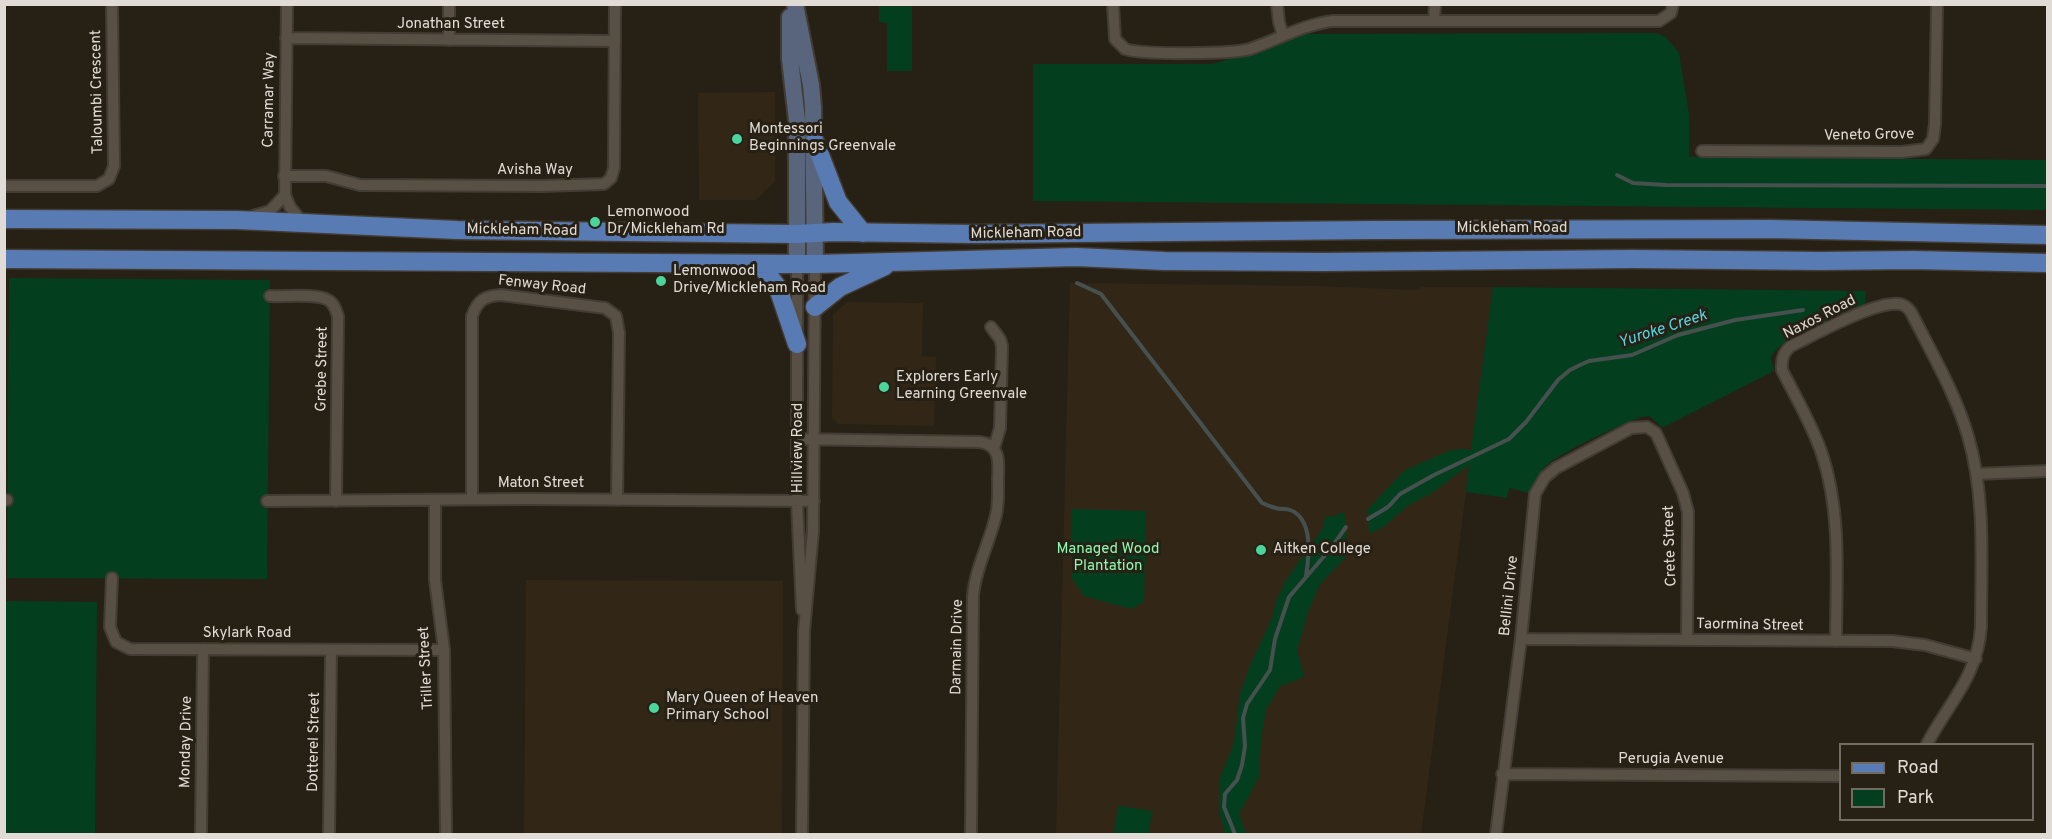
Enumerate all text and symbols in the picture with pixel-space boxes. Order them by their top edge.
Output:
street label: Jonathan Street [397,16,505,34]
street label: Taloumbi Crescent [88,30,108,154]
street label: Carramar Way [260,52,280,148]
place label: Montessori Beginnings Greenvale [749,121,896,156]
street label: Veneto Grove [1824,126,1914,146]
marker: Montessori Beginnings Greenvale [730,132,744,146]
street label: Avisha Way [497,162,573,180]
place label: Lemonwood Dr/Mickleham Rd [607,204,725,239]
marker: Lemonwood Dr/Mickleham Rd [588,215,602,229]
street label: Mickleham Road [1457,220,1567,238]
street label: Mickleham Road [466,221,578,241]
street label: Mickleham Road [970,224,1082,244]
place label: Lemonwood Drive/Mickleham Road [673,263,826,298]
street label: Fenway Road [497,272,587,300]
marker: Lemonwood Drive/Mickleham Road [654,274,668,288]
street label: Naxos Road [1781,292,1859,344]
water label: Yuroke Creek [1616,307,1710,353]
street label: Grebe Street [313,326,333,412]
place label: Explorers Early Learning Greenvale [896,369,1027,404]
marker: Explorers Early Learning Greenvale [877,380,891,394]
street label: Hillview Road [790,403,808,493]
street label: Maton Street [498,475,584,493]
street label: Crete Street [1661,505,1681,587]
park label: Managed Wood Plantation [1057,541,1159,576]
place label: Aitken College [1273,541,1371,559]
marker: Aitken College [1254,543,1268,557]
street label: Bellini Drive [1497,555,1523,637]
street label: Darmain Drive [948,599,968,695]
street label: Taormina Street [1696,616,1804,636]
street label: Skylark Road [203,625,291,643]
street label: Triller Street [416,626,438,710]
place label: Mary Queen of Heaven Primary School [666,690,818,725]
street label: Dotterel Street [305,692,325,792]
street label: Monday Drive [177,696,197,788]
marker: Mary Queen of Heaven Primary School [647,701,661,715]
legend [1839,743,2034,821]
street label: Perugia Avenue [1618,751,1724,769]
text: Road [1897,757,1939,780]
text: Park [1897,787,1934,810]

